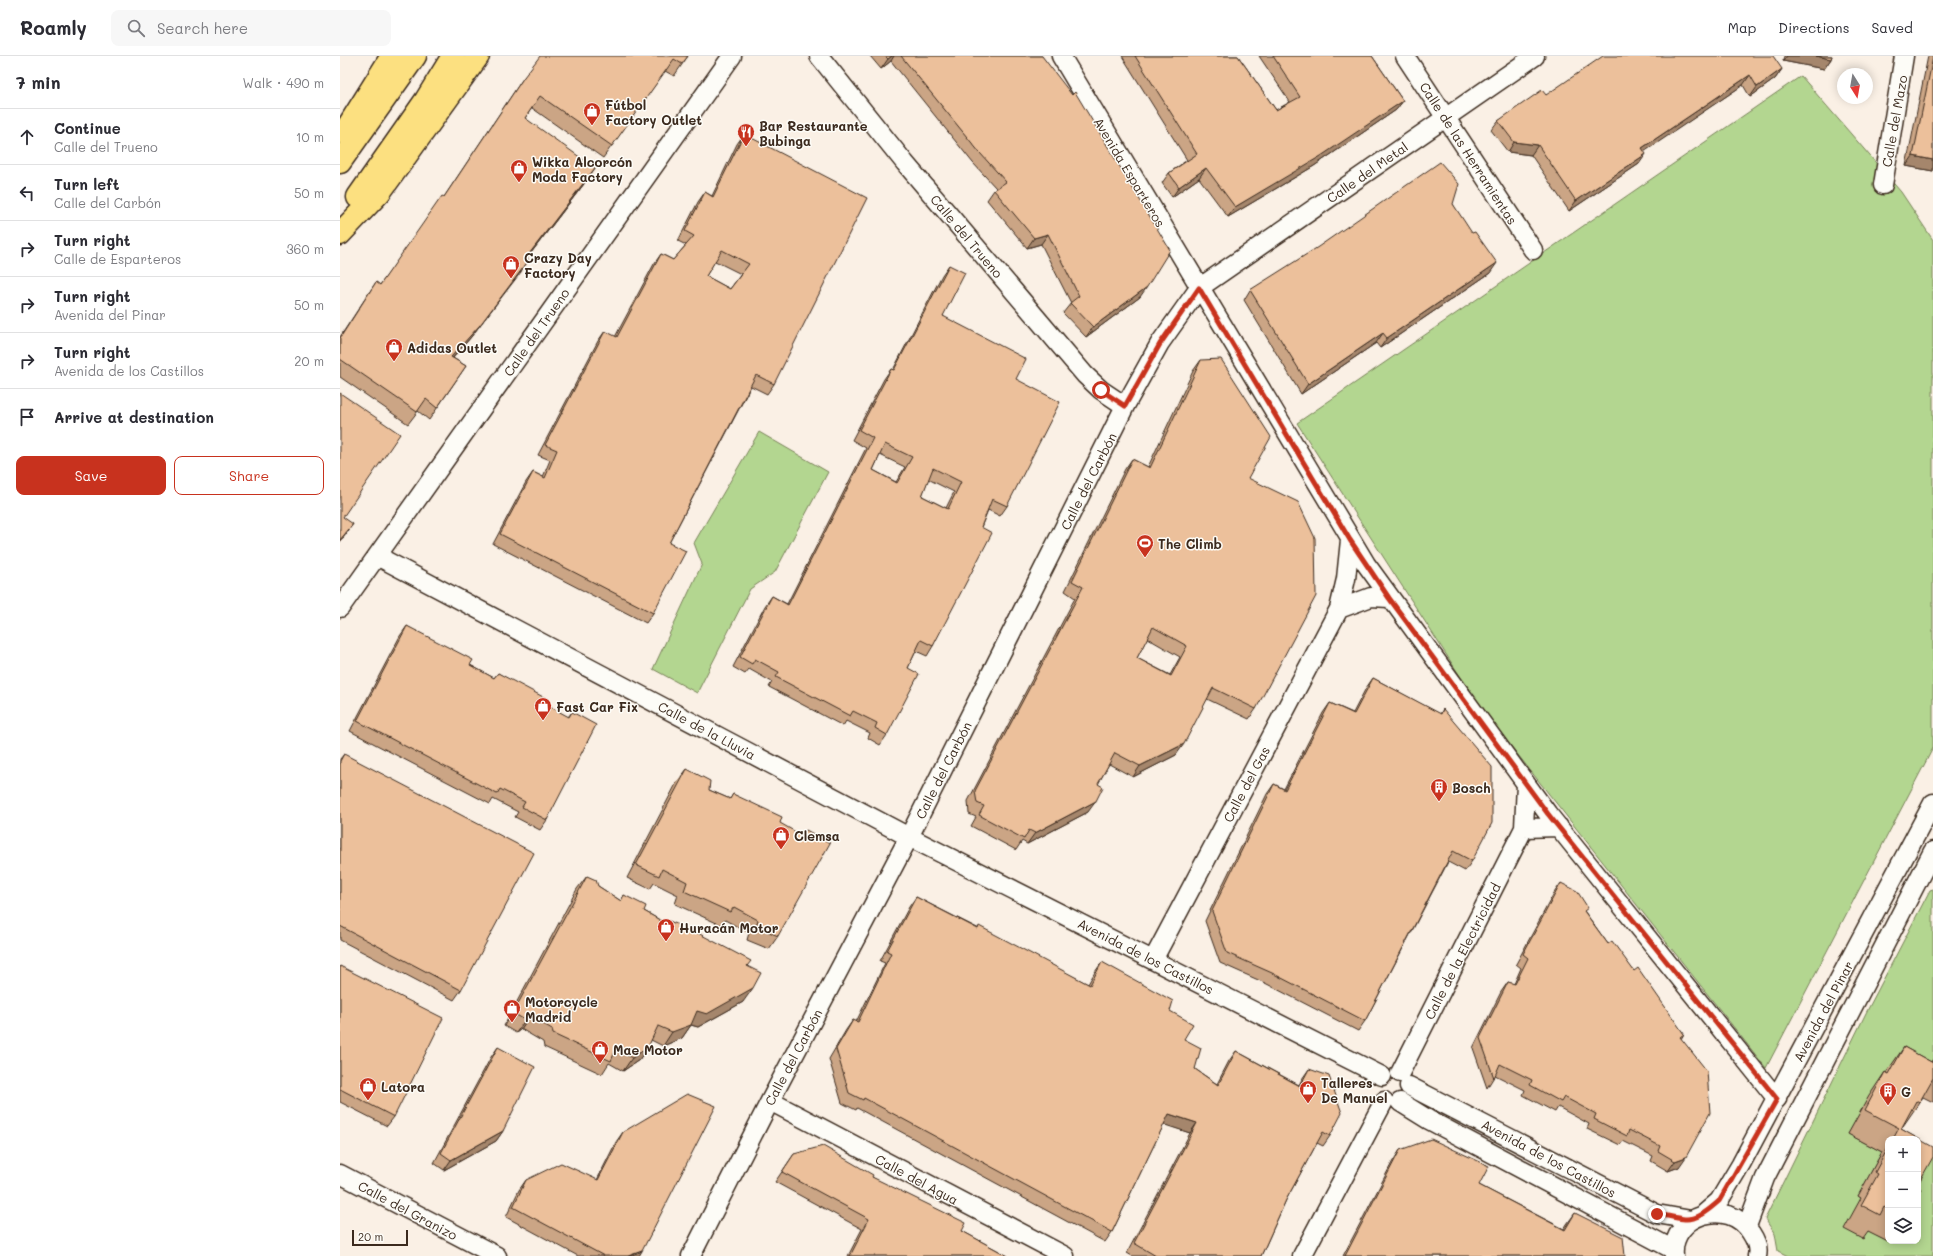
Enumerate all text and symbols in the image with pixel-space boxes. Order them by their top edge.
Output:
search box [111,10,391,46]
text: Roamly [20,15,87,40]
icon: search [125,17,147,39]
text: Search here [157,18,248,38]
text: Map [1728,18,1756,37]
text: Directions [1778,18,1849,37]
text: Saved [1871,18,1913,37]
north arrow [1837,68,1873,104]
text: 7 min [16,71,61,93]
street label: Calle del Mazo [1878,73,1911,168]
text: Walk · 490 m [242,74,324,91]
street label: Calle de las Herramientas [1417,79,1521,227]
place label: Fútbol Factory Outlet [605,96,702,129]
shop icon: Fútbol Factory Outlet [582,101,602,126]
street label: Avenida Esparteros [1091,114,1169,230]
place label: Bar Restaurante Bubinga [759,117,868,149]
text: Continue [54,118,121,138]
restaurant icon: Bar Restaurante Bubinga [736,122,756,147]
icon: ahead [16,126,38,148]
text: 10 m [296,128,324,145]
text: Calle del Trueno [54,138,158,155]
street label: Calle del Metal [1323,138,1411,206]
place label: Wikka Alcorcón Moda Factory [532,153,632,186]
shop icon: Wikka Alcorcón Moda Factory [509,158,529,183]
text: Turn left [54,174,119,194]
icon: left [16,182,38,204]
text: 50 m [294,184,324,201]
street label: Calle del Trueno [927,191,1007,281]
text: Calle del Carbón [54,194,161,211]
text: Turn right [54,230,131,250]
icon: right [16,238,38,260]
text: 360 m [286,240,324,257]
place label: Crazy Day Factory [524,249,592,282]
text: Calle de Esparteros [54,250,181,267]
shop icon: Crazy Day Factory [501,254,521,279]
street label: Calle del Trueno [499,284,573,379]
text: Turn right [54,286,131,306]
icon: right [16,294,38,316]
text: 50 m [294,296,324,313]
text: Avenida del Pinar [54,306,166,323]
shop icon: Adidas Outlet [384,337,404,362]
place label: Adidas Outlet [407,339,497,356]
text: Turn right [54,342,131,362]
icon: right [16,350,38,372]
text: 20 m [294,352,324,369]
text: Avenida de los Castillos [54,362,204,379]
route start [1092,381,1110,399]
icon: arrive [16,406,38,428]
text: Arrive at destination [54,407,214,427]
street label: Calle del Carbón [1056,430,1120,532]
button: Save [16,456,166,495]
button: Share [174,456,324,495]
sports icon: The Climb [1135,533,1155,558]
place label: The Climb [1158,535,1222,552]
shop icon: Fast Car Fix [533,696,553,721]
street label: Calle de la Lluvia [655,697,759,763]
place label: Fast Car Fix [556,698,638,715]
street label: Calle del Carbón [911,719,975,821]
street label: Calle del Gas [1219,743,1273,825]
building icon: Bosch [1429,777,1449,802]
place label: Bosch [1452,779,1491,796]
shop icon: Clemsa [771,825,791,850]
place label: Clemsa [794,827,840,844]
street label: Calle de la Electricidad [1420,880,1504,1022]
street label: Avenida de los Castillos [1075,914,1217,998]
shop icon: Huracán Motor [656,917,676,942]
place label: Huracán Motor [679,919,779,936]
street label: Avenida del Pinar [1789,958,1857,1064]
place label: Motorcycle Madrid [525,993,598,1025]
shop icon: Motorcycle Madrid [502,998,522,1023]
street label: Calle del Carbón [760,1006,826,1108]
shop icon: Mae Motor [590,1039,610,1064]
place label: Mae Motor [613,1041,683,1058]
place label: Talleres De Manuel [1321,1074,1387,1106]
shop icon: Latora [358,1076,378,1101]
place label: Latora [381,1078,425,1095]
shop icon: Talleres De Manuel [1298,1079,1318,1104]
building icon: G [1878,1081,1898,1106]
place label: G [1901,1083,1911,1100]
street label: Avenida de los Castillos [1479,1115,1619,1201]
map controls [1885,1136,1921,1244]
button: + [1885,1136,1921,1172]
street label: Calle del Agua [873,1150,961,1208]
button: − [1885,1172,1921,1208]
street label: Calle del Granizo [355,1177,461,1244]
route end [1648,1205,1666,1223]
button: layers [1885,1208,1921,1244]
scale bar [352,1228,408,1247]
text: 20 m [358,1229,383,1244]

